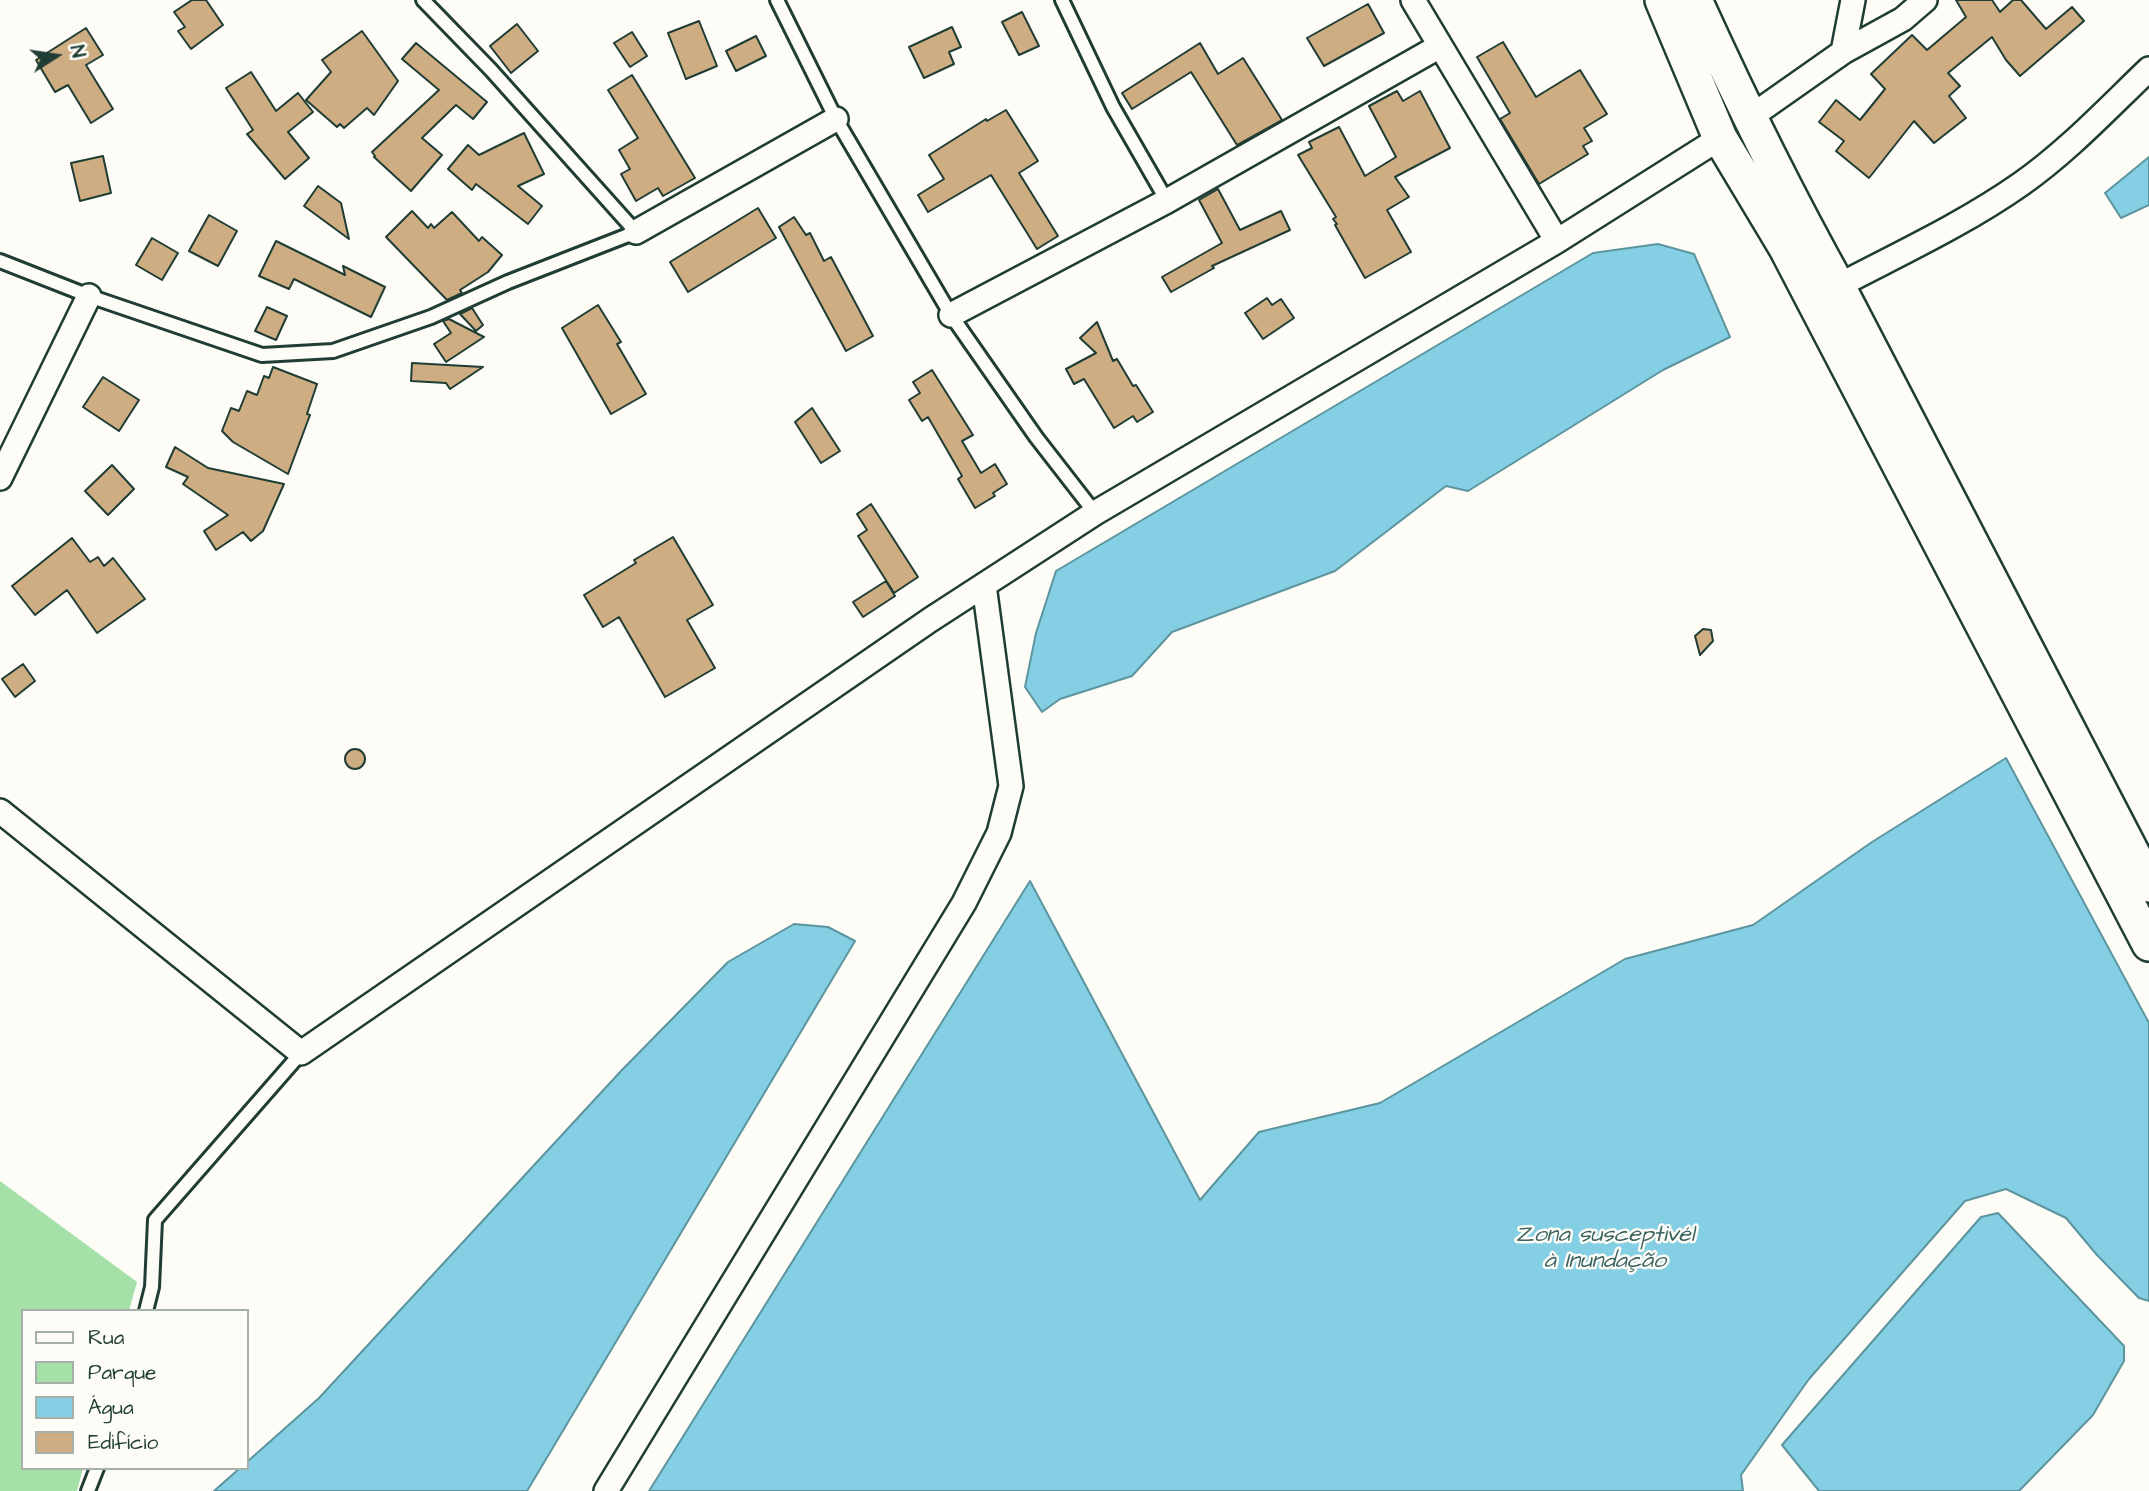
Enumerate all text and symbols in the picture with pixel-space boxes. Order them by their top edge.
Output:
north arrow [21,21,91,91]
text: N [63,43,91,60]
water label: Zona susceptivél à Inundação [1516,1222,1694,1276]
legend [21,1309,248,1470]
text: Rua [88,1323,124,1352]
text: Parque [88,1358,156,1387]
text: Água [88,1393,134,1422]
text: Edifício [88,1428,158,1457]

